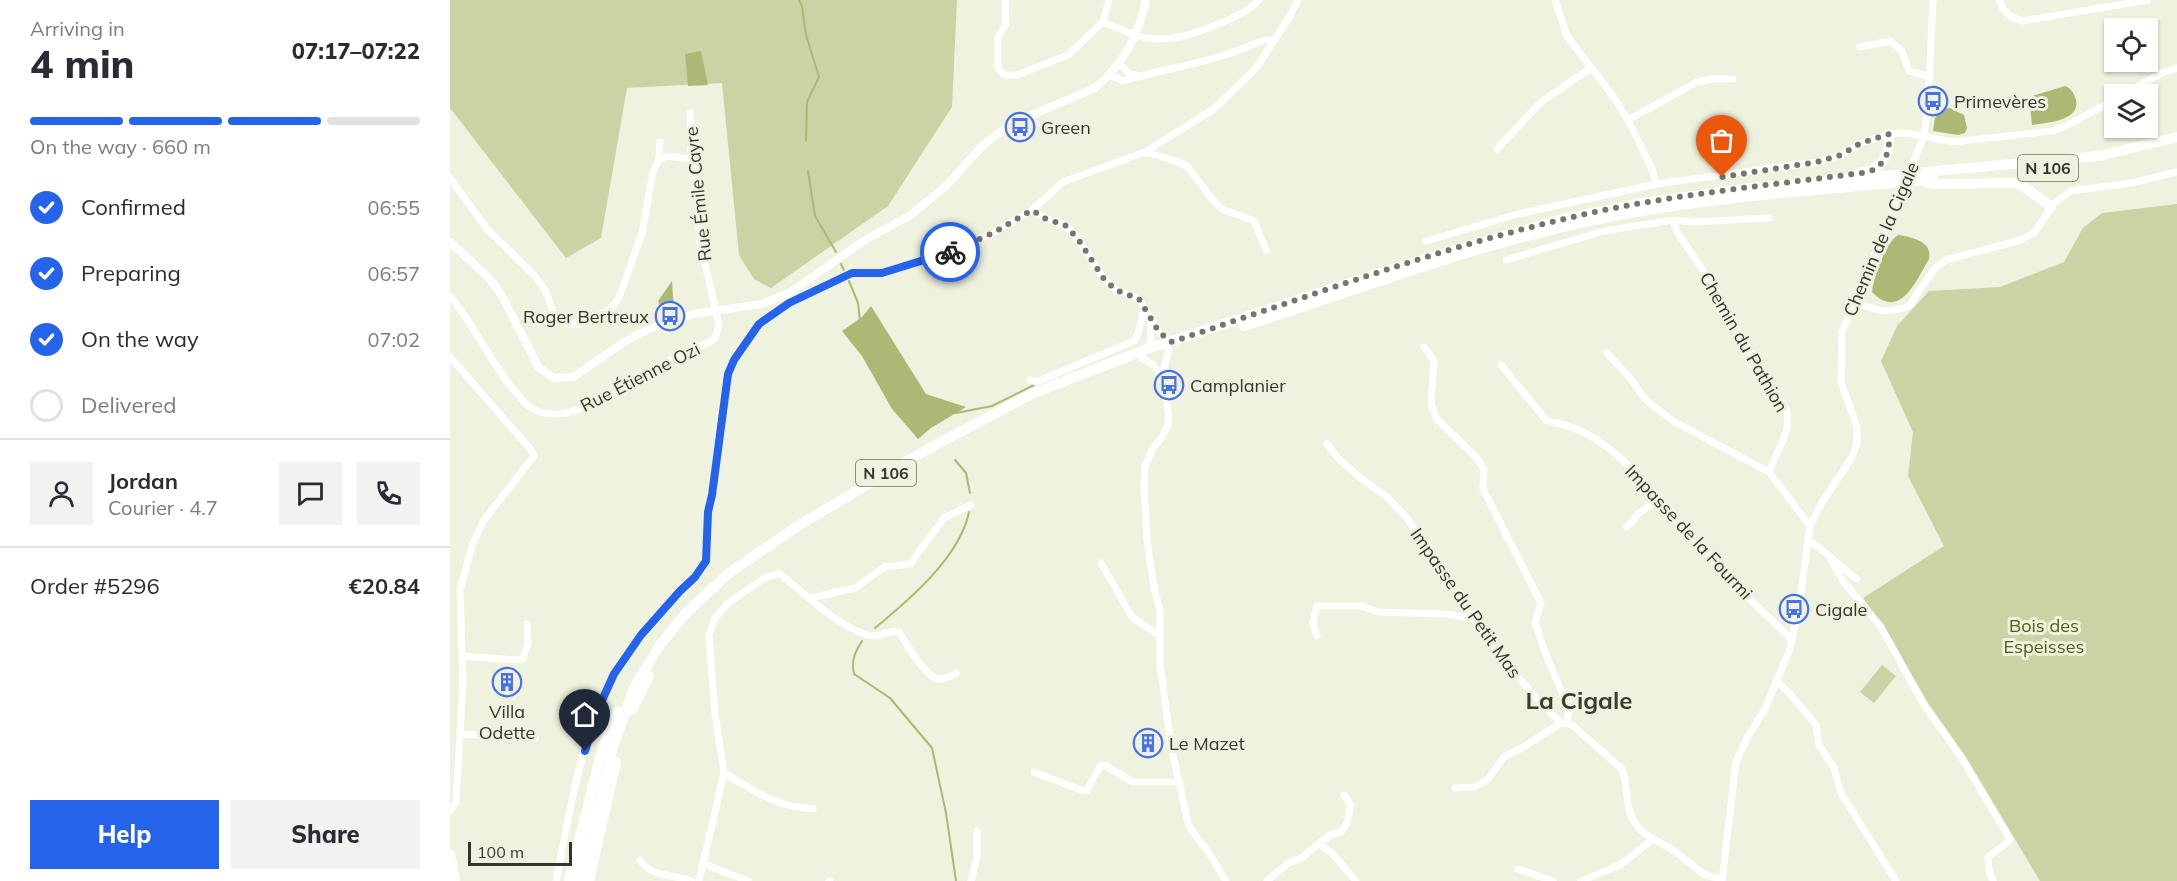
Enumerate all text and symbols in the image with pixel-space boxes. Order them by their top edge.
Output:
text: Arriving in [30,16,125,41]
map controls [2104,18,2158,138]
button: locate [2104,18,2158,72]
text: 07:17–07:22 [292,37,420,65]
text: 4 min [30,39,135,88]
button: layers [2104,84,2158,138]
bus stop icon: Primevères [1917,85,1949,117]
place label: Primevères [1954,90,2046,113]
bus stop icon: Green [1004,111,1036,143]
pin [1696,115,1747,177]
place label: Green [1041,116,1091,139]
icon: bag [1705,124,1738,157]
street label: Rue Émile Cayre [679,126,717,262]
text: On the way · 660 m [30,134,211,159]
road number: N 106 [2018,155,2078,181]
street label: Chemin de la Cigale [1838,158,1924,320]
icon: check [30,191,63,224]
text: Confirmed [81,193,186,221]
text: 06:55 [367,195,420,220]
courier [920,222,980,282]
icon: bike [934,236,967,269]
icon: check [30,257,63,290]
text: Preparing [81,259,181,287]
text: 06:57 [367,261,420,286]
street label: Chemin du Pathion [1695,268,1793,416]
bus stop icon: Roger Bertreux [654,300,686,332]
place label: Roger Bertreux [523,305,649,328]
icon: check [30,323,63,356]
text: On the way [81,325,199,353]
text: 07:02 [367,327,420,352]
street label: Rue Étienne Ozi [576,337,704,417]
bus stop icon: Camplanier [1153,369,1185,401]
place label: Camplanier [1190,374,1286,397]
text: Delivered [81,391,176,419]
road number: N 106 [856,460,916,486]
street label: Impasse de la Fourmi [1620,460,1758,604]
button: person [30,462,93,525]
button: chat [279,462,342,525]
button: phone [357,462,420,525]
text: Jordan [108,467,178,495]
text: Courier · 4.7 [108,495,218,520]
street label: Impasse du Petit Mas [1405,523,1527,683]
text: Order #5296 [30,572,160,600]
text: €20.84 [349,572,420,600]
bus stop icon: Cigale [1778,593,1810,625]
place label: Cigale [1815,598,1867,621]
park label: Bois des Espeisses [2004,614,2084,658]
building icon: Villa Odette [491,666,523,698]
district label: La Cigale [1526,685,1632,715]
pin [559,689,610,751]
icon: home [568,698,601,731]
place label: Villa Odette [479,700,535,744]
building icon: Le Mazet [1132,727,1164,759]
place label: Le Mazet [1169,732,1245,755]
button: Help [30,800,219,869]
button: Share [231,800,420,869]
scale bar [468,839,572,866]
text: 100 m [477,842,524,862]

